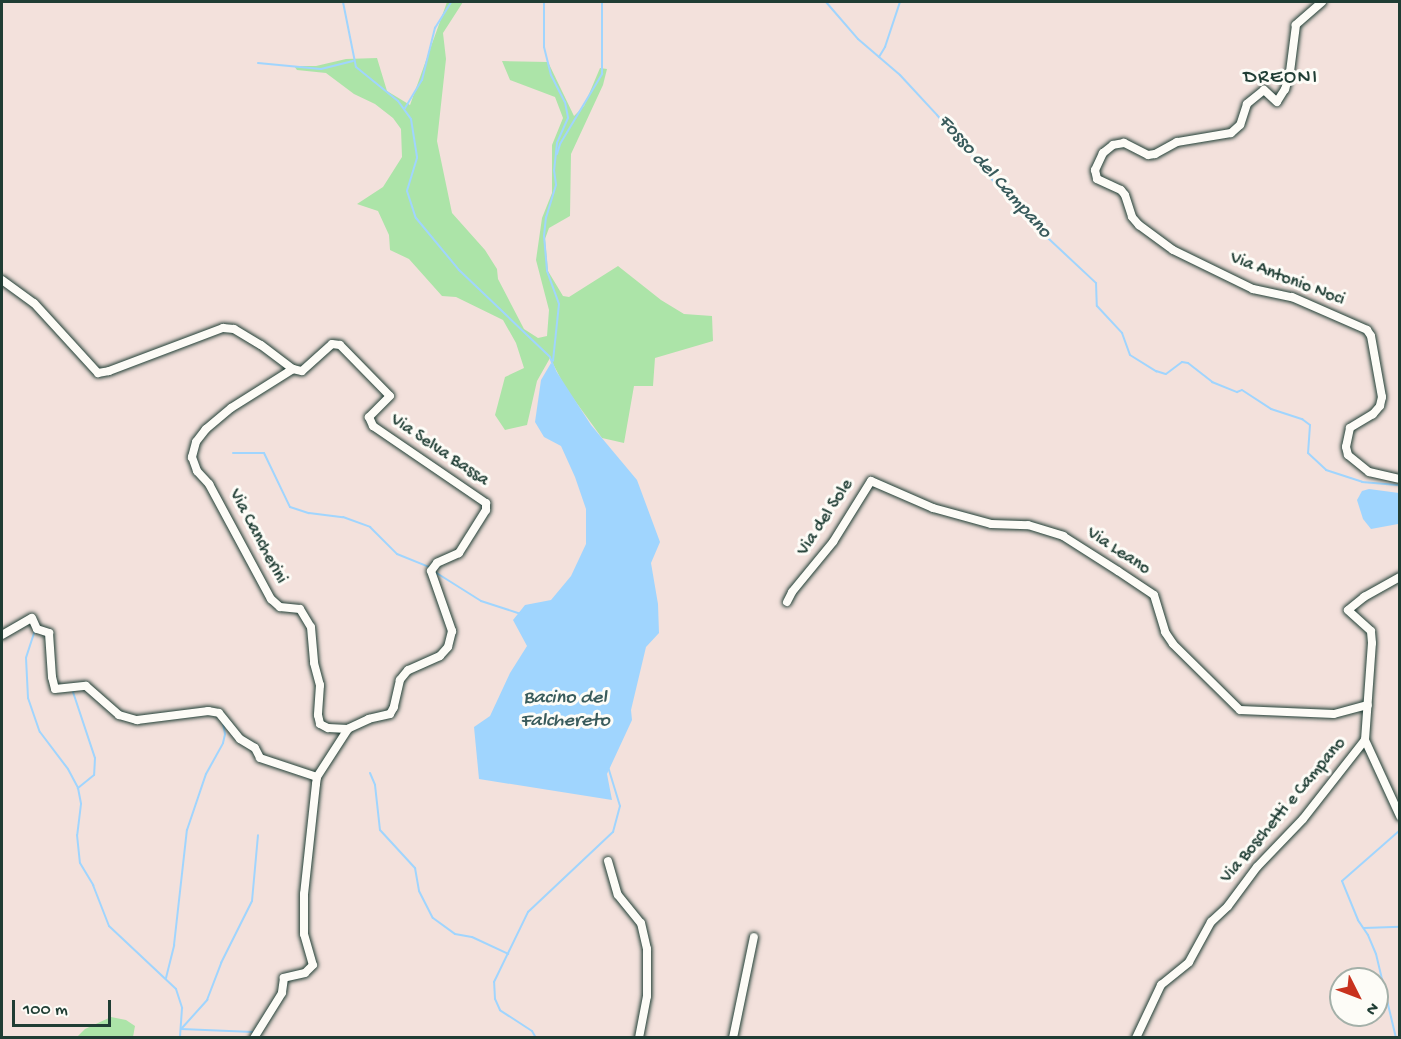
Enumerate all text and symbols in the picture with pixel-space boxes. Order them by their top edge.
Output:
district label: DREONI [1244,66,1318,90]
water label: Fosso del Campano [932,110,1056,244]
street label: Via Antonio Noci [1227,248,1347,312]
street label: Via Selva Bassa [386,410,492,492]
street label: Via del Sole [793,476,859,560]
street label: Via Cancherini [223,486,291,588]
street label: Via Leano [1082,523,1154,581]
water label: Bacino del Falchereto [520,687,610,734]
street label: Via Boschetti e Campano [1217,734,1351,888]
north arrow [1329,967,1389,1027]
scale bar [15,988,114,1026]
text: N [1361,998,1382,1018]
text: 100 m [23,1000,68,1021]

